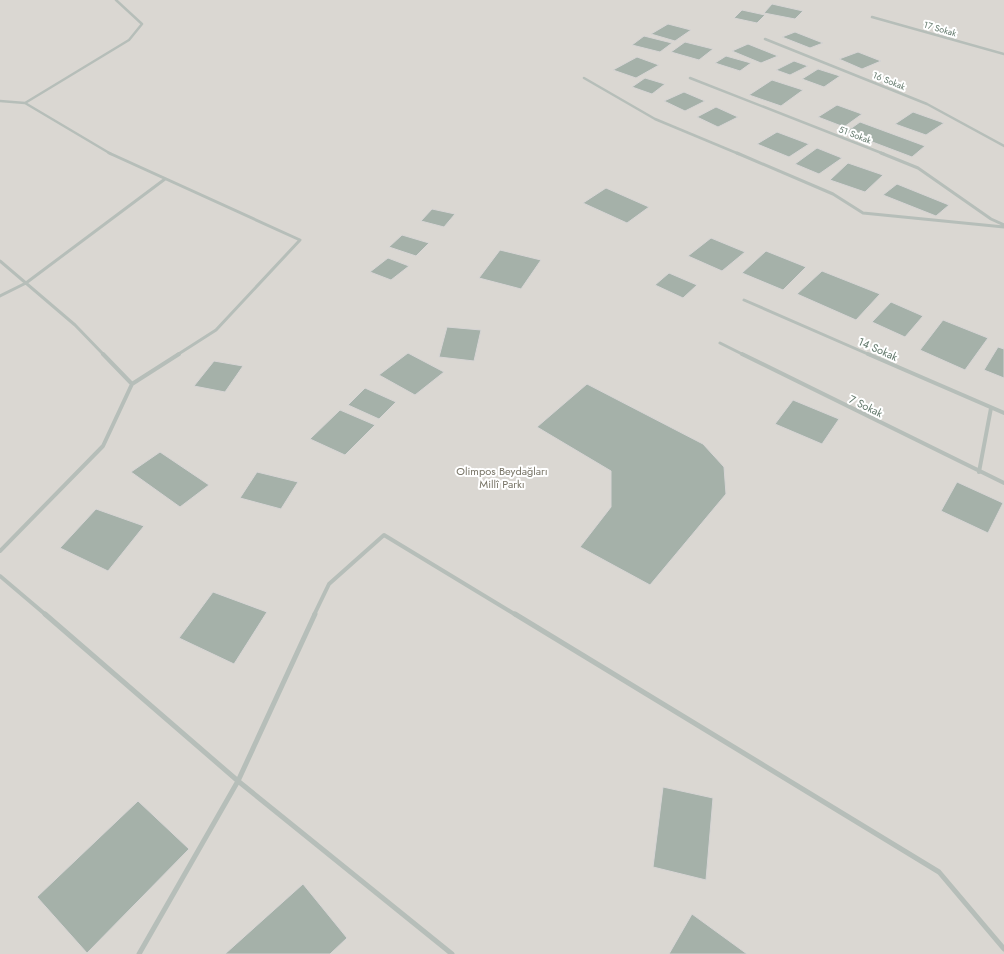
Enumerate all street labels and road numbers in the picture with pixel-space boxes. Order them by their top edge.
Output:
street label: 17 Sokak [922,18,958,39]
street label: 16 Sokak [871,68,907,93]
street label: 51 Sokak [837,122,873,147]
street label: 14 Sokak [856,333,900,365]
street label: 7 Sokak [846,391,886,421]

